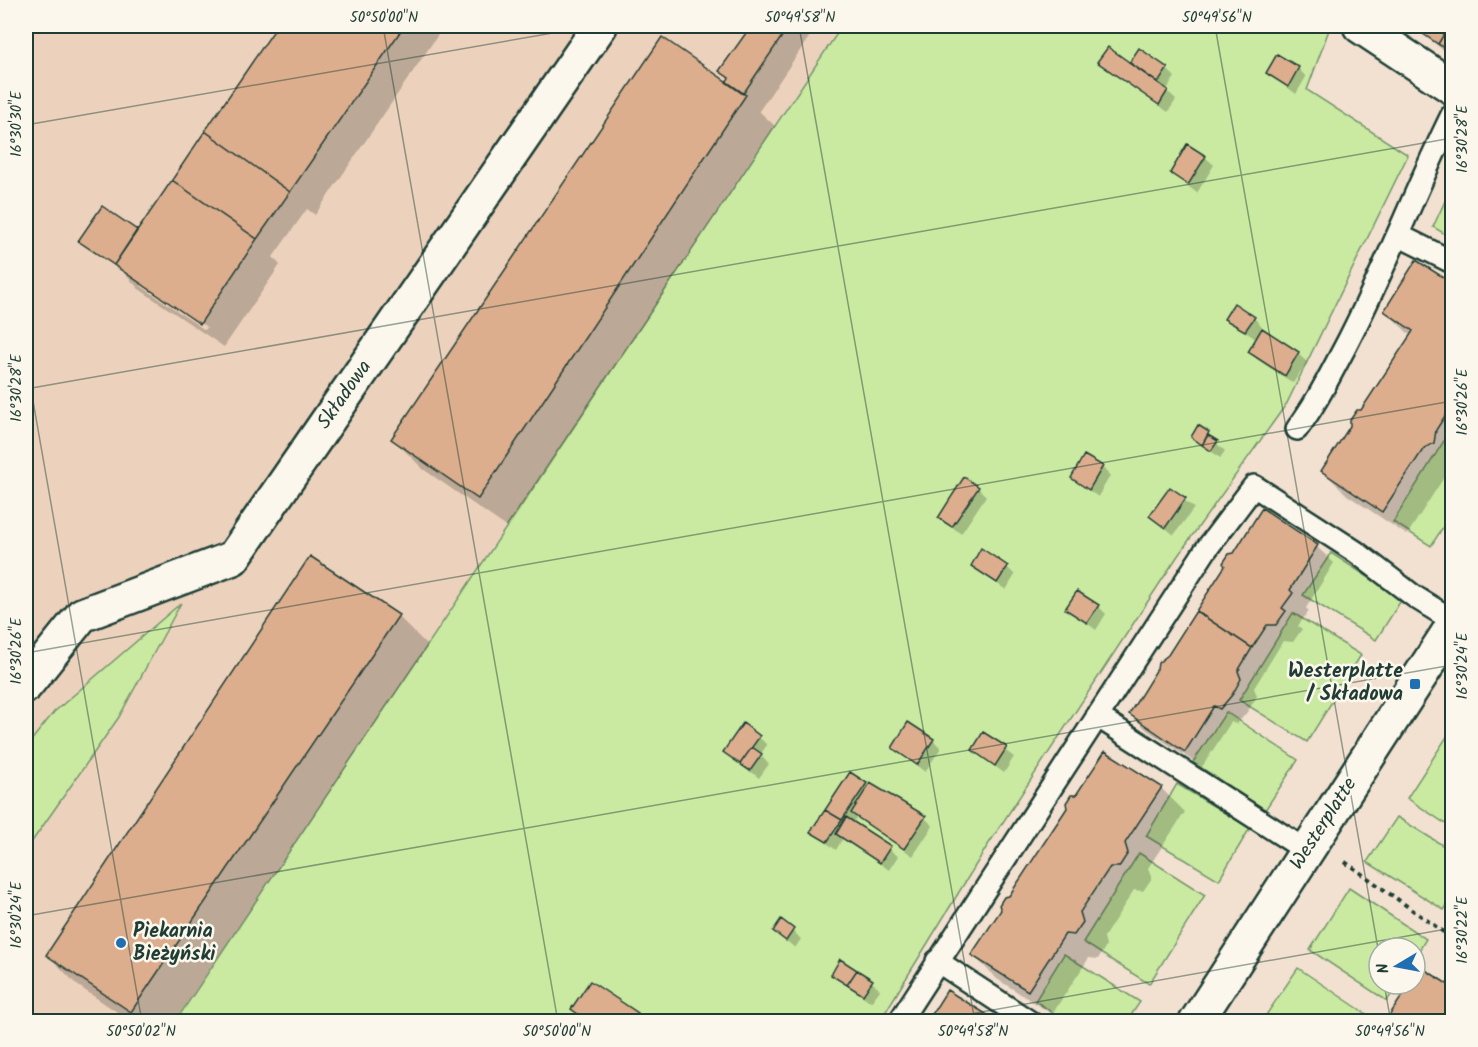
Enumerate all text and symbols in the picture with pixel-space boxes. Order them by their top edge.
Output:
text: 50°50'00"N [350,6,418,30]
text: 50°49'58"N [765,6,835,30]
text: 50°49'56"N [1182,6,1252,30]
text: 16°30'30"E [5,90,29,157]
text: 16°30'28"E [1451,104,1475,173]
text: 16°30'28"E [5,353,29,422]
street label: Składowa [309,354,381,436]
text: 16°30'26"E [1451,367,1475,436]
text: 16°30'26"E [5,616,29,685]
text: 16°30'24"E [1451,631,1475,700]
place label: Westerplatte / Składowa [1288,656,1403,711]
marker: Westerplatte / Składowa [1408,677,1422,691]
street label: Westerplatte [1282,771,1366,877]
text: 16°30'24"E [5,880,29,949]
text: 16°30'22"E [1451,895,1475,964]
place label: Piekarnia Bieżyński [133,916,216,971]
marker: Piekarnia Bieżyński [114,936,128,950]
north arrow [1367,936,1427,996]
text: N [1371,961,1397,975]
text: 50°50'02"N [106,1020,176,1044]
text: 50°50'00"N [523,1020,591,1044]
text: 50°49'58"N [938,1020,1008,1044]
text: 50°49'56"N [1355,1020,1425,1044]

